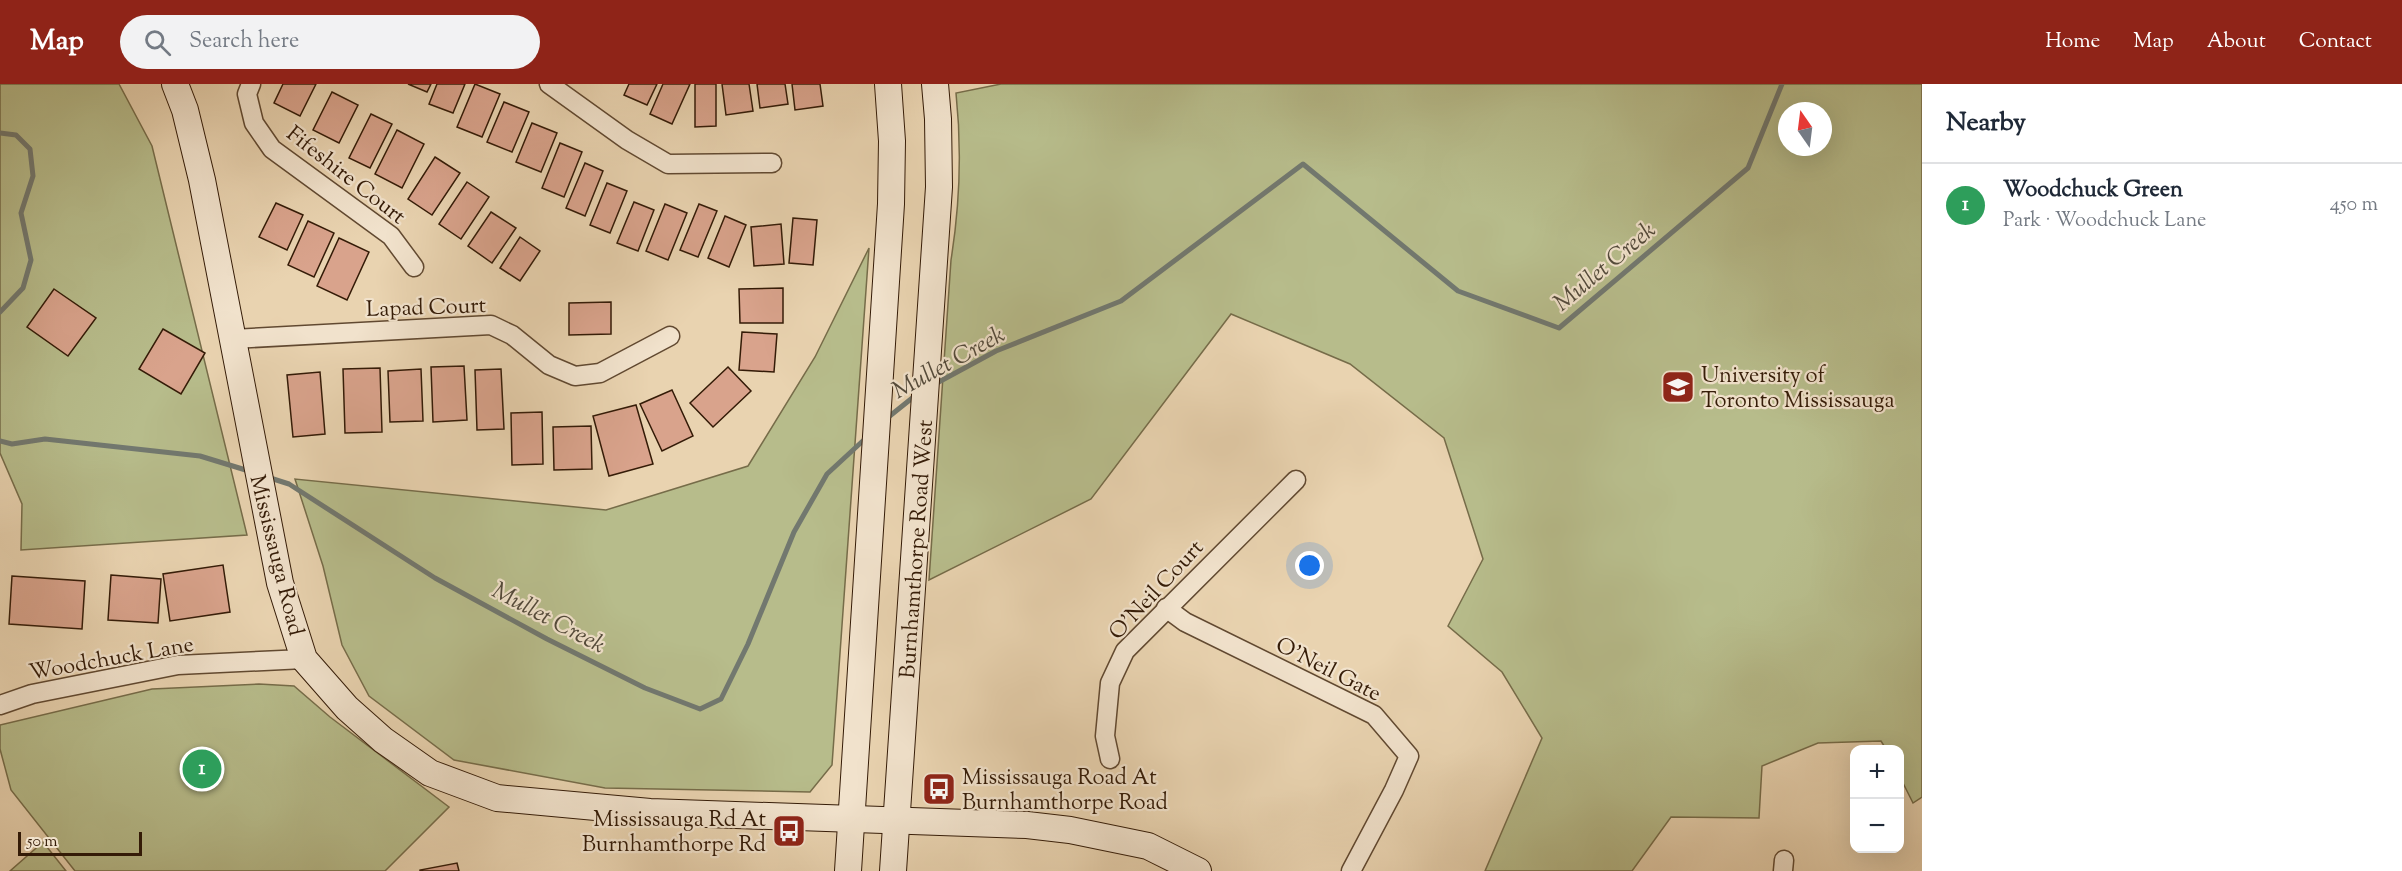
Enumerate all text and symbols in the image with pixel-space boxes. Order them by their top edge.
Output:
search box [120,15,540,69]
text: Map [30,22,84,62]
icon: search [141,26,174,59]
text: Search here [189,26,299,58]
text: Home [2045,27,2100,57]
text: Map [2133,27,2174,57]
text: About [2207,27,2266,57]
text: Contact [2299,27,2372,57]
north arrow [1778,102,1832,156]
text: Nearby [1946,105,2026,142]
street label: Fifeshire Court [279,119,412,234]
text: Woodchuck Green [2003,175,2183,207]
text: 1 [1962,191,1969,220]
text: 450 m [2330,191,2378,220]
text: Park · Woodchuck Lane [2003,207,2206,236]
water label: Mullet Creek [1547,214,1664,320]
street label: Lapad Court [366,291,487,327]
water label: Mullet Creek [886,319,1012,409]
place label: University of Toronto Mississauga [1701,361,1895,418]
school or university icon: University of Toronto Mississauga [1660,369,1696,405]
street label: Burnhamthorpe Road West [893,418,943,680]
street label: Mississauga Road [240,472,311,640]
street label: O'Neil Court [1102,533,1212,648]
your location [1295,551,1324,580]
water label: Mullet Creek [485,575,611,663]
street label: Woodchuck Lane [27,630,196,690]
street label: O'Neil Gate [1269,630,1386,711]
map controls [1850,745,1904,853]
button: + [1850,745,1904,799]
pin: 1 [182,746,222,792]
place label: Mississauga Road At Burnhamthorpe Road [962,763,1168,820]
bus stop icon: Mississauga Road At Burnhamthorpe Road [921,771,957,807]
button: − [1850,799,1904,853]
place label: Mississauga Rd At Burnhamthorpe Rd [582,805,766,862]
bus stop icon: Mississauga Rd At Burnhamthorpe Rd [771,813,807,849]
scale bar [18,829,142,856]
text: 50 m [27,831,58,854]

